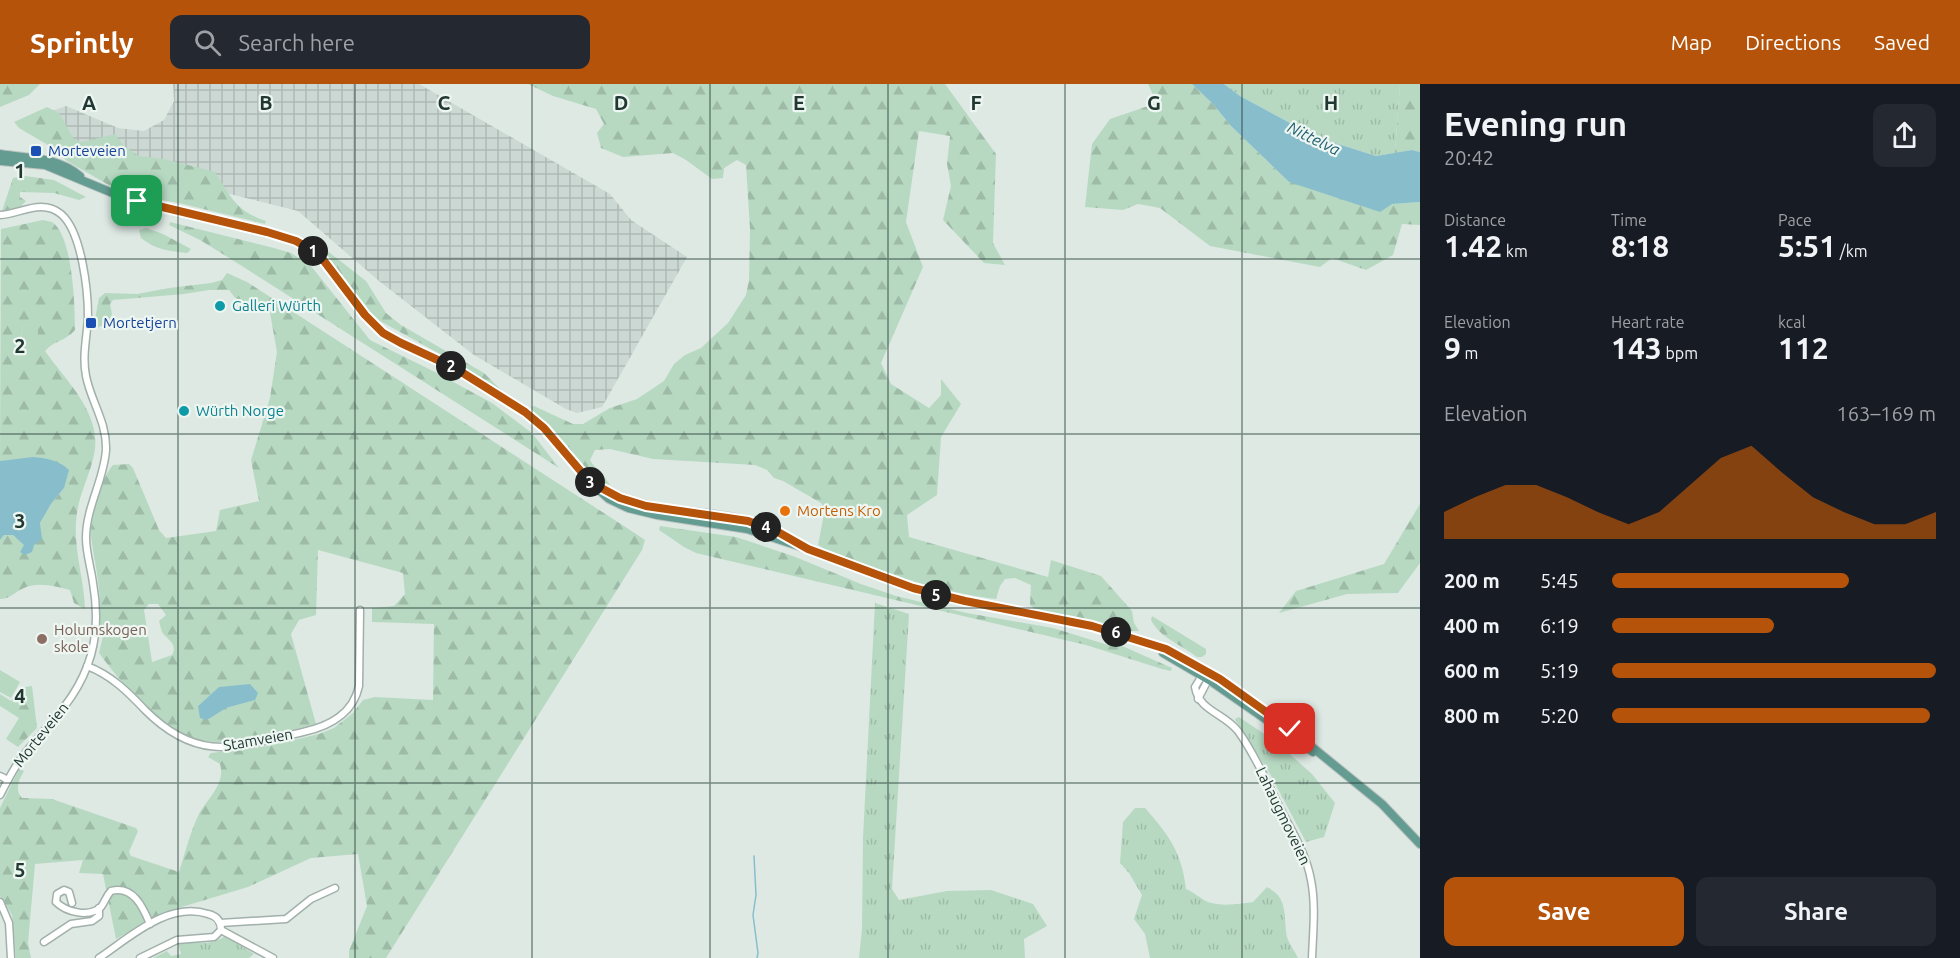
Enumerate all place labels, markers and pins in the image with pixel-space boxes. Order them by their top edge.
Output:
place label: Morteveien [48,142,126,159]
marker: Morteveien [29,144,43,158]
pin [111,175,162,226]
pin: 1 [298,236,328,266]
place label: Galleri Würth [232,297,321,314]
marker: Galleri Würth [213,299,227,313]
place label: Mortetjern [103,314,177,331]
marker: Mortetjern [84,316,98,330]
pin: 2 [436,351,466,381]
place label: Würth Norge [196,402,284,419]
marker: Würth Norge [177,404,191,418]
pin: 3 [575,467,605,497]
place label: Mortens Kro [797,502,881,519]
marker: Mortens Kro [778,504,792,518]
pin: 4 [751,512,781,542]
pin: 5 [921,580,951,610]
pin: 6 [1101,617,1131,647]
place label: Holumskogen skole [54,621,147,655]
marker: Holumskogen skole [35,632,49,646]
pin [1264,703,1315,754]

